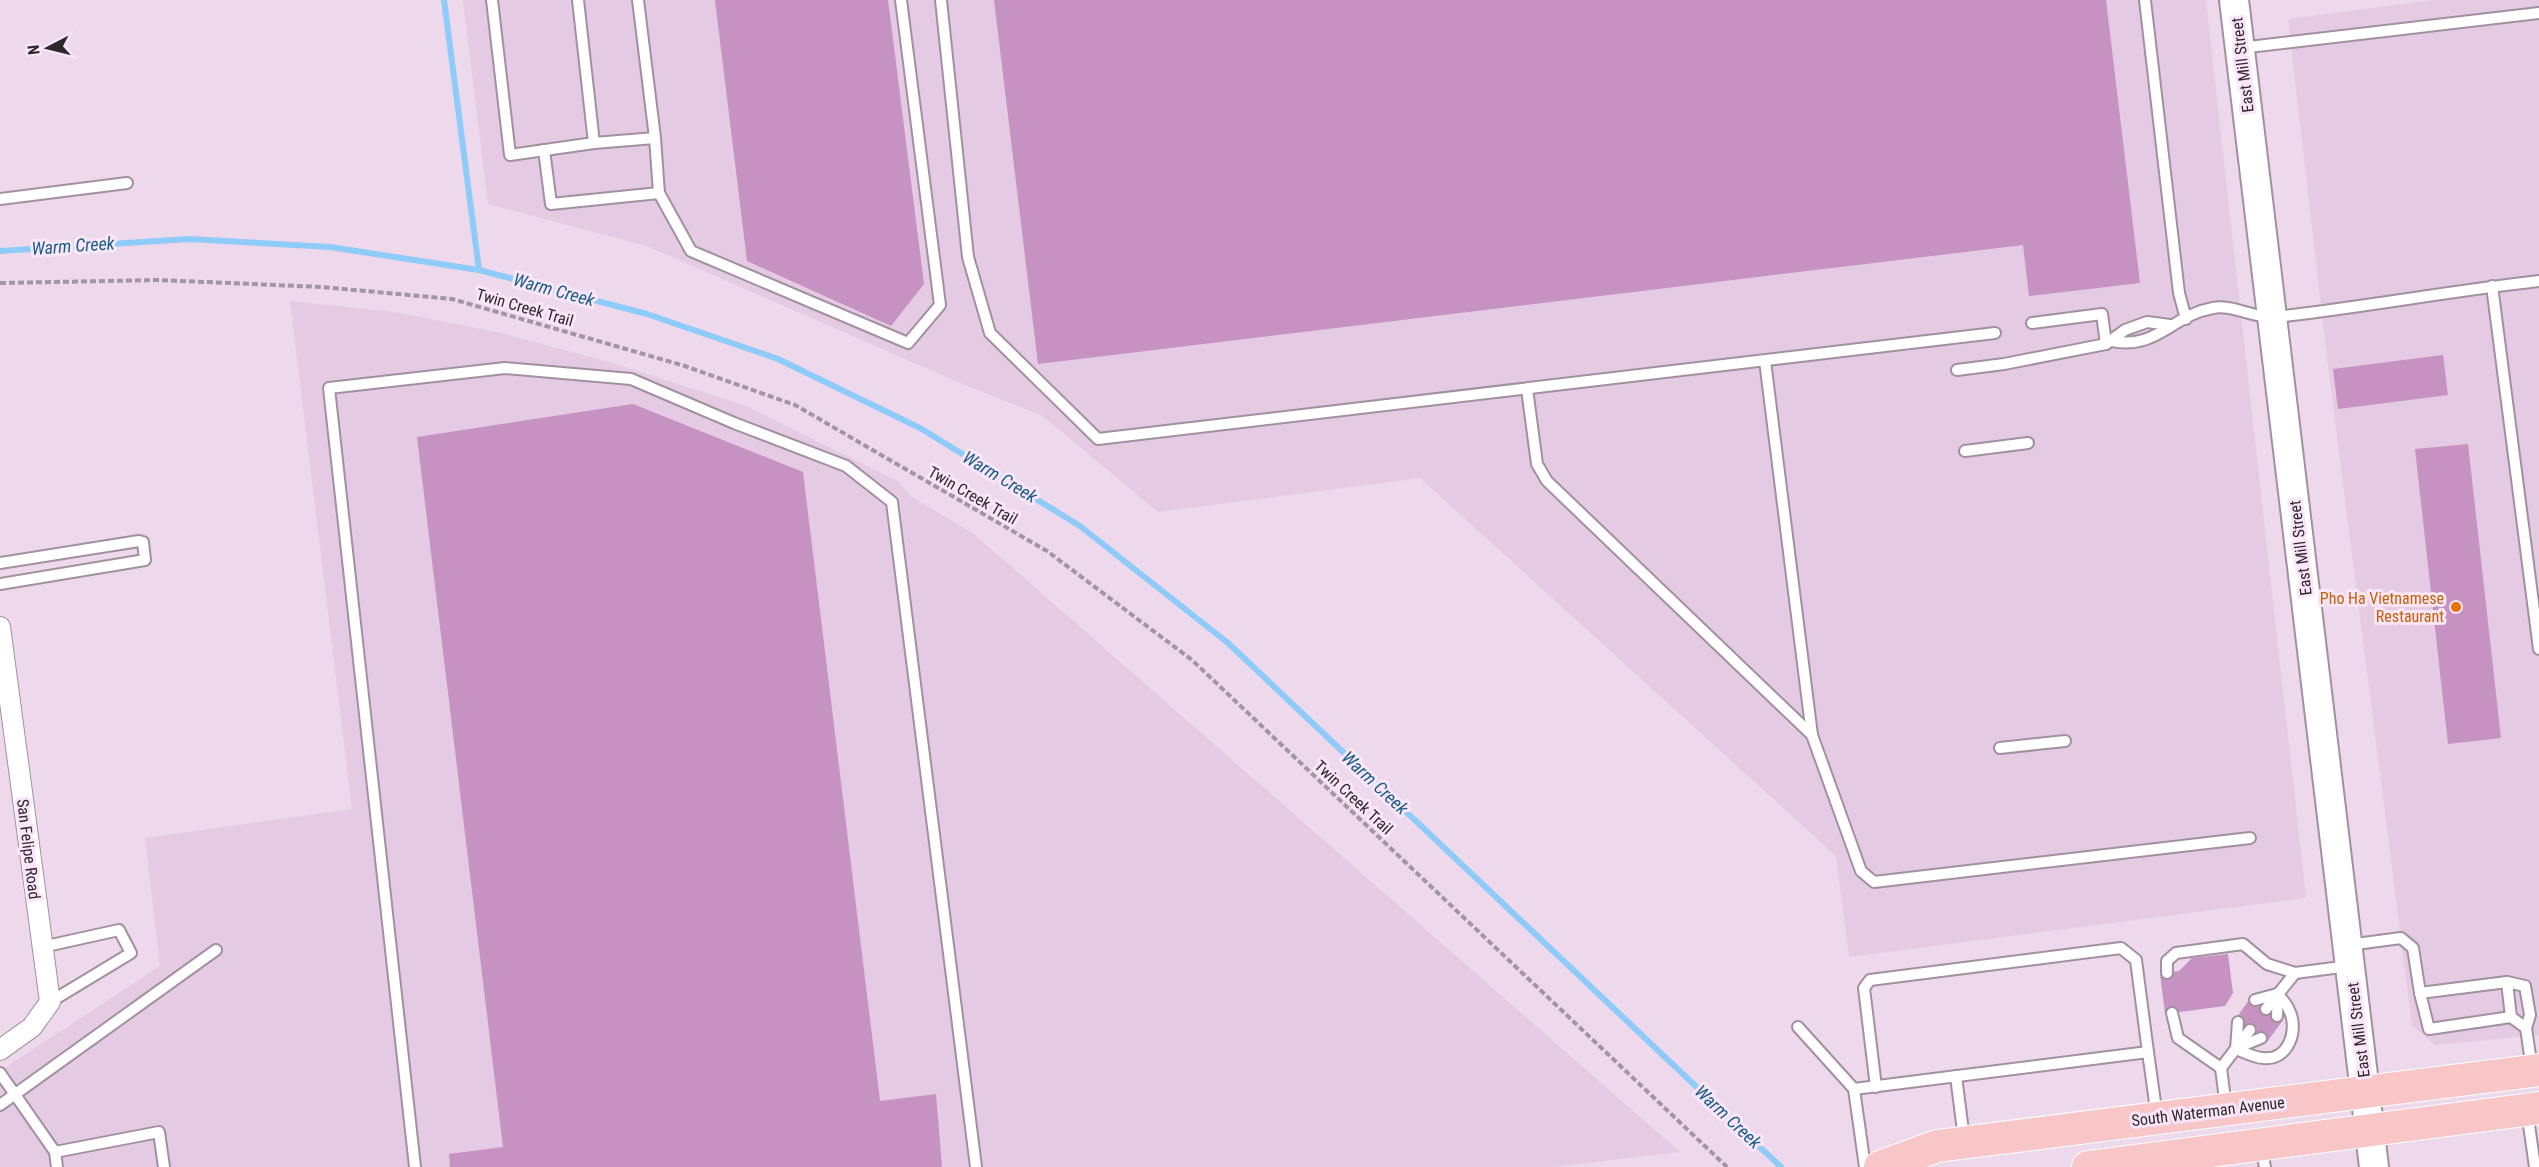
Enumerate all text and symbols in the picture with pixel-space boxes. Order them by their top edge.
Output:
street label: East Mill Street [2227,16,2258,114]
north arrow [18,18,78,78]
text: N [24,44,44,56]
water label: Warm Creek [31,232,116,259]
water label: Warm Creek [511,269,598,311]
street label: Twin Creek Trail [474,285,576,330]
water label: Warm Creek [959,446,1042,508]
street label: Twin Creek Trail [925,462,1021,529]
street label: East Mill Street [2285,499,2316,597]
place label: Pho Ha Vietnamese Restaurant [2320,589,2444,626]
marker: Pho Ha Vietnamese Restaurant [2449,600,2463,614]
water label: Warm Creek [1338,747,1414,819]
street label: Twin Creek Trail [1311,756,1397,838]
street label: San Felipe Road [13,798,44,900]
street label: East Mill Street [2343,981,2374,1079]
water label: Warm Creek [1691,1081,1767,1153]
street label: South Waterman Avenue [2130,1093,2286,1130]

